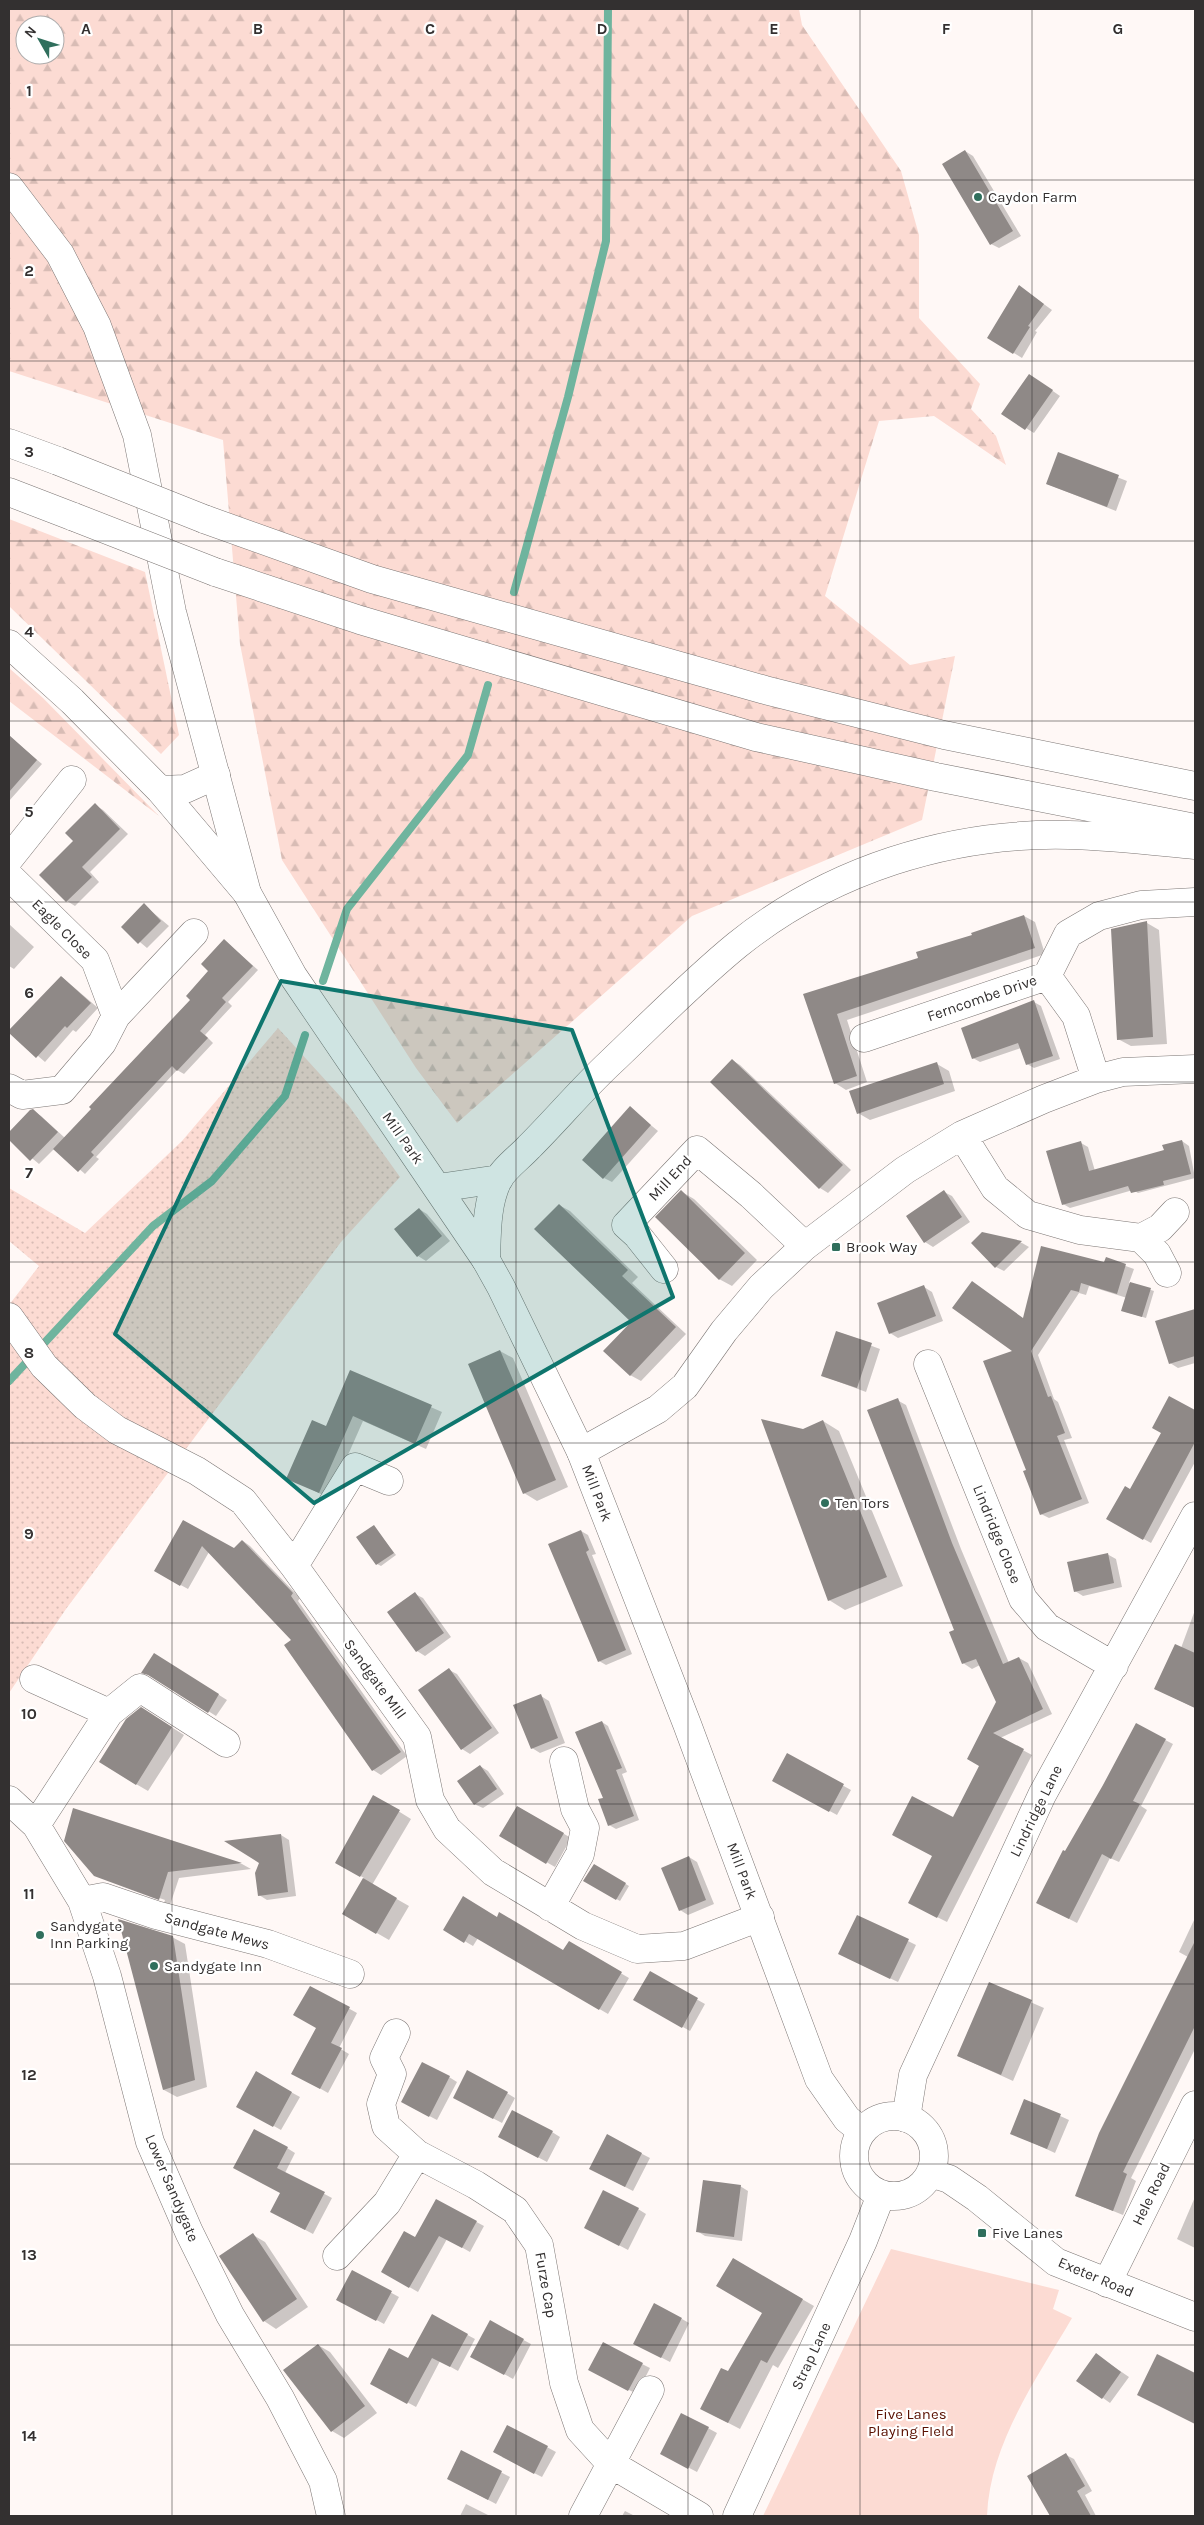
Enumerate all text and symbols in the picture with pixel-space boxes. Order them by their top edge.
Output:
north arrow [15,15,65,65]
text: A [81,19,91,38]
text: B [253,19,263,38]
text: C [425,19,435,38]
text: D [597,19,608,38]
text: E [769,19,779,38]
text: F [942,19,951,38]
text: G [1113,19,1123,38]
text: N [21,23,40,41]
text: 1 [26,81,32,100]
place label: Caydon Farm [988,188,1077,206]
marker: Caydon Farm [972,191,984,203]
text: 2 [24,261,34,280]
text: 3 [24,442,34,461]
text: 4 [24,622,34,641]
text: 5 [24,802,34,821]
street label: Eagle Close [28,895,96,963]
street label: Ferncombe Drive [925,971,1039,1025]
text: 6 [24,983,34,1002]
street label: Mill Park [379,1108,427,1168]
street label: Mill End [644,1152,696,1204]
text: 7 [25,1163,33,1182]
place label: Brook Way [846,1238,917,1256]
marker: Brook Way [830,1241,842,1253]
text: 8 [24,1343,34,1362]
street label: Mill Park [578,1462,616,1524]
street label: Lindridge Close [969,1482,1025,1586]
place label: Ten Tors [835,1494,890,1512]
marker: Ten Tors [819,1497,831,1509]
text: 9 [24,1524,34,1543]
street label: Sandgate MIll [340,1636,410,1722]
text: 10 [21,1704,37,1723]
street label: Lindridge Lane [1006,1762,1066,1860]
street label: Mill Park [723,1840,761,1902]
text: 11 [23,1884,35,1903]
street label: Sandgate Mews [162,1908,272,1954]
place label: Sandygate Inn Parking [50,1917,129,1952]
marker: Sandygate Inn Parking [34,1929,46,1941]
place label: Sandygate Inn [164,1957,262,1975]
marker: Sandygate Inn [148,1960,160,1972]
text: 12 [21,2065,37,2084]
street label: Lower Sandygate [141,2132,203,2244]
street label: Hele Road [1128,2160,1174,2228]
place label: Five Lanes [992,2224,1063,2242]
marker: Five Lanes [976,2227,988,2239]
text: 13 [21,2245,37,2264]
street label: Furze Cap [531,2251,561,2319]
street label: Exeter Road [1055,2253,1137,2301]
street label: Strap Lane [787,2319,835,2393]
park label: Five Lanes Playing FIeld [868,2405,954,2440]
text: 14 [21,2426,37,2445]

